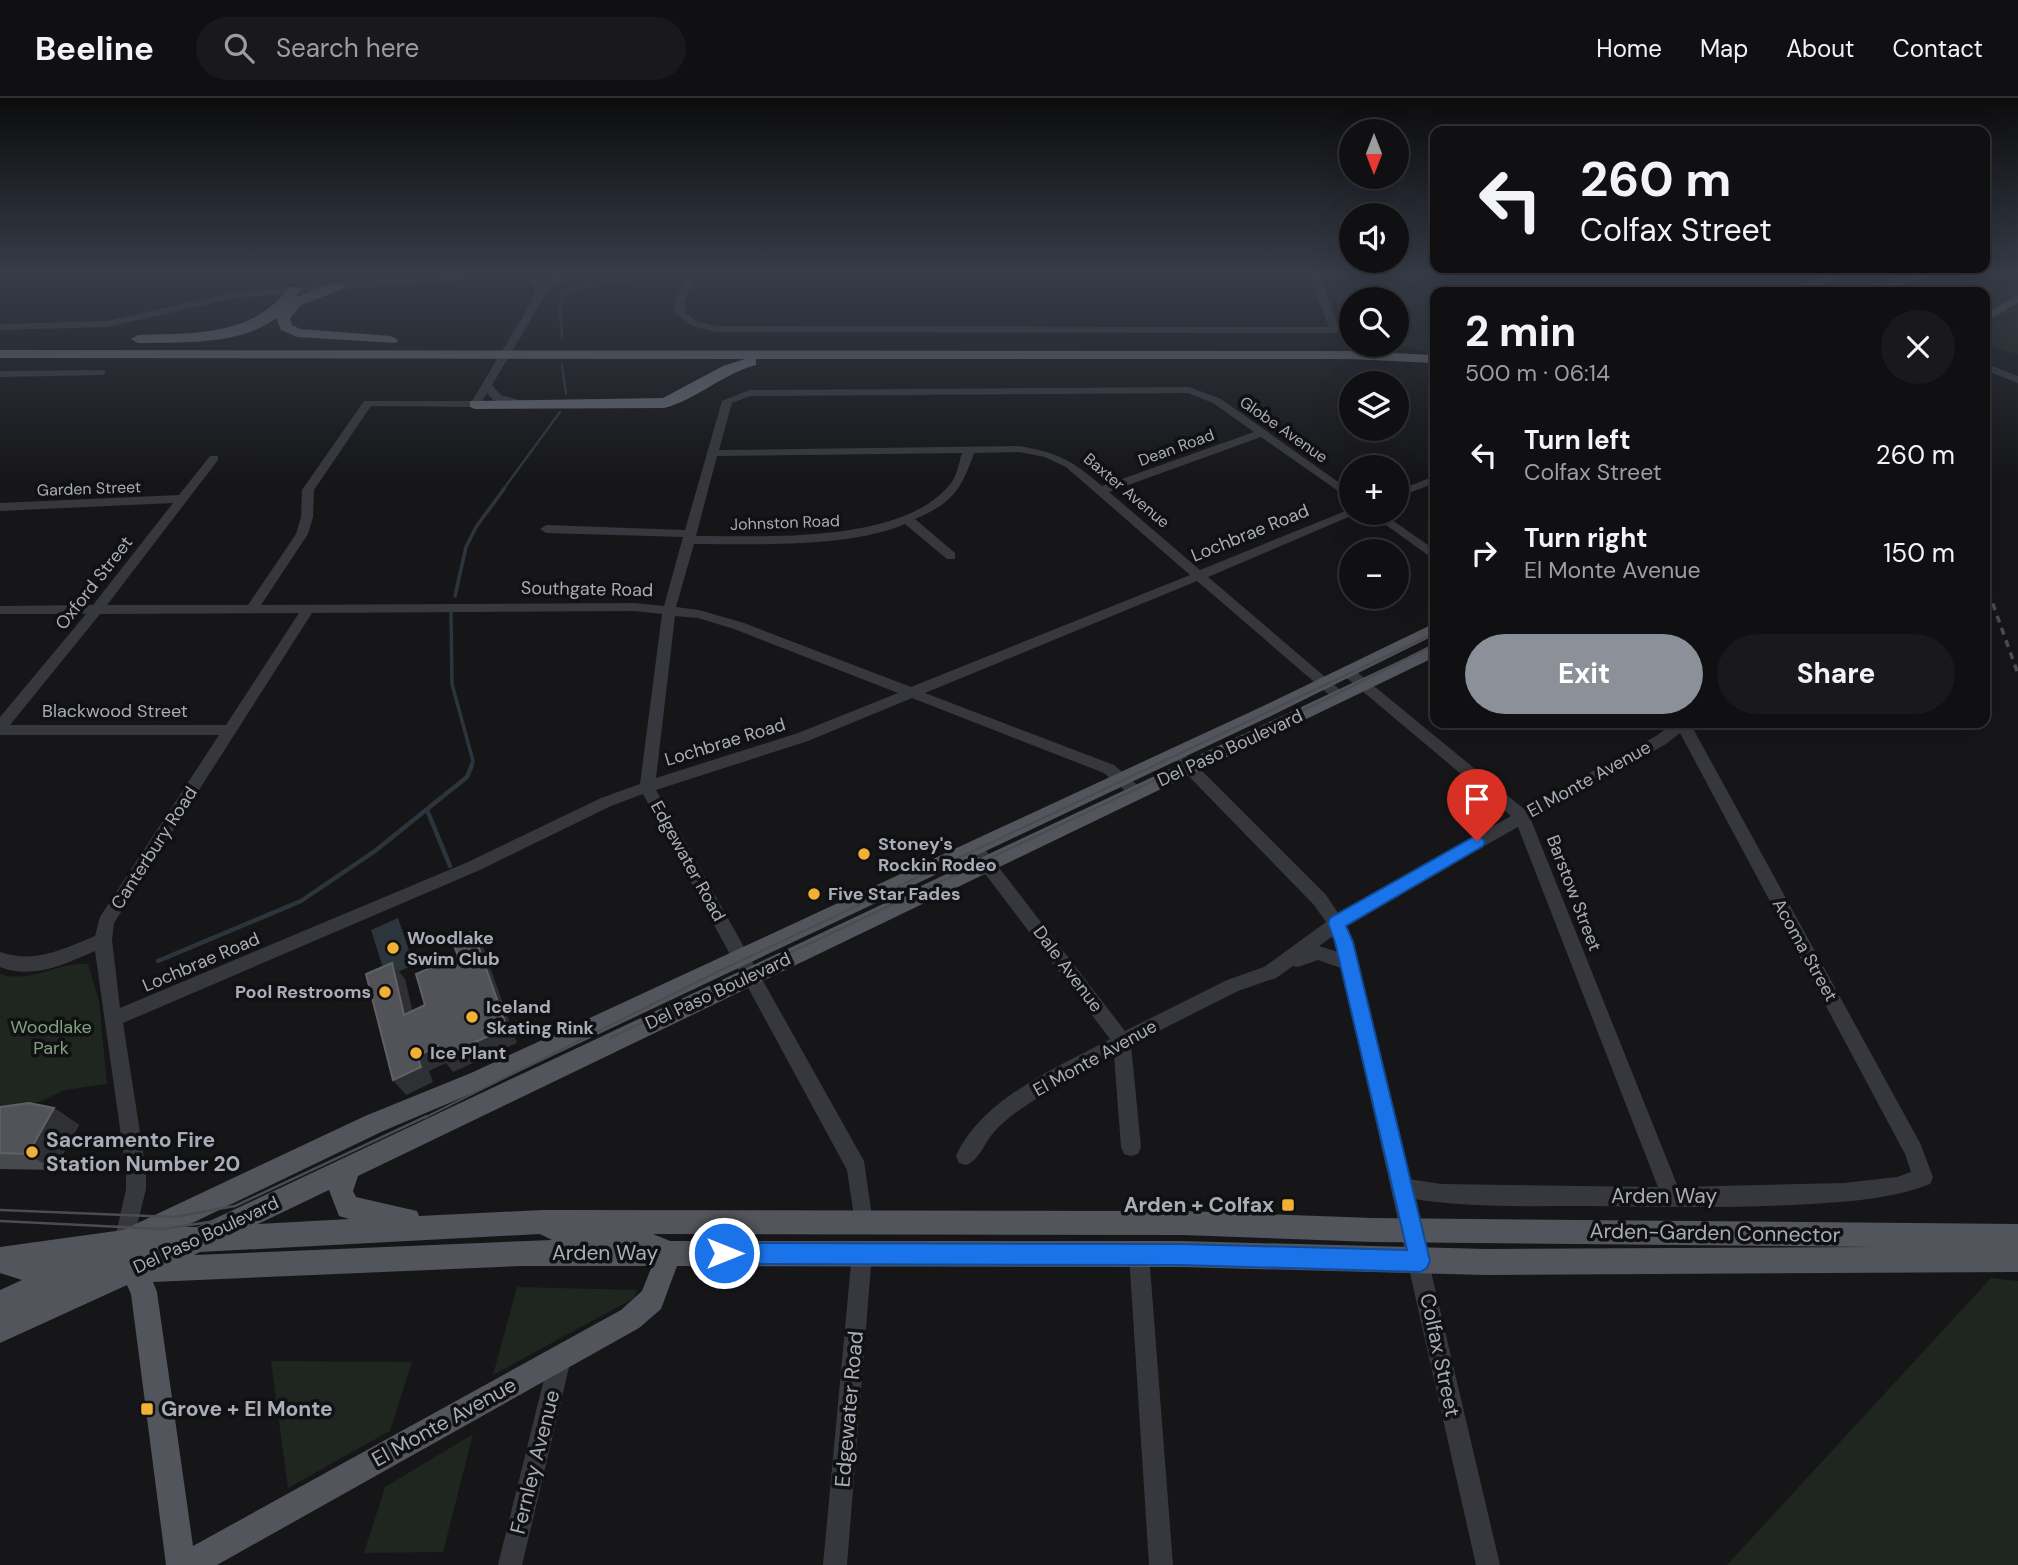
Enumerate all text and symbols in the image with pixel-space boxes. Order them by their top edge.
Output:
search box [196,17,686,80]
text: Beeline [35,27,154,70]
icon: search [220,29,258,67]
text: Search here [276,31,419,65]
text: Home [1596,33,1662,64]
text: Map [1700,33,1748,64]
text: About [1786,33,1855,64]
text: Contact [1893,33,1983,64]
north arrow [1339,119,1409,189]
map controls [1339,119,1409,609]
text: 260 m [1580,147,1731,211]
icon: left [1465,154,1556,245]
button: sound [1339,203,1409,273]
text: Colfax Street [1580,209,1772,251]
button: search [1339,287,1409,357]
text: 2 min [1465,304,1576,359]
button: close [1881,310,1955,384]
text: 500 m · 06:14 [1465,358,1610,388]
button: layers [1339,371,1409,441]
street label: Globe Avenue [1236,391,1332,468]
text: Turn left [1524,423,1631,457]
street label: Dean Road [1135,424,1217,471]
icon: left [1465,436,1503,474]
text: 260 m [1876,438,1955,472]
street label: Baxter Avenue [1079,448,1174,532]
button: + [1339,455,1409,525]
text: Colfax Street [1524,457,1662,487]
street label: Garden Street [37,476,142,501]
street label: Lochbrae Road [1188,498,1312,568]
street label: Johnston Road [730,510,840,535]
text: Turn right [1524,521,1648,555]
street label: Oxford Street [50,531,138,635]
icon: right [1465,534,1503,572]
text: 150 m [1883,536,1955,570]
button: − [1339,539,1409,609]
text: El Monte Avenue [1524,555,1700,585]
street label: Southgate Road [521,576,653,602]
button: Exit [1465,634,1703,714]
button: Share [1717,634,1955,714]
street label: Blackwood Street [42,699,188,723]
street label: Del Paso Boulevard [1153,704,1307,792]
street label: Lochbrae Road [662,712,788,772]
street label: El Monte Avenue [1523,735,1655,823]
pin [1447,769,1507,841]
icon: arrive [1458,780,1496,818]
street label: Canterbury Road [105,782,203,914]
street label: Edgewater Road [645,796,731,926]
street label: Barstow Street [1541,831,1607,955]
place label: Stoney's Rockin Rodeo [878,832,997,877]
marker: Stoney's Rockin Rodeo [856,846,872,862]
place label: Five Star Fades [828,882,961,906]
marker: Five Star Fades [806,886,822,902]
street label: Acoma Street [1767,894,1843,1006]
street label: Dale Avenue [1028,921,1108,1017]
place label: Woodlake Swim Club [407,926,500,971]
street label: Lochbrae Road [139,927,263,997]
marker: Woodlake Swim Club [385,940,401,956]
street label: Del Paso Boulevard [641,947,795,1035]
place label: Pool Restrooms [235,980,371,1004]
marker: Pool Restrooms [377,984,393,1000]
place label: Iceland Skating Rink [486,995,595,1040]
marker: Iceland Skating Rink [464,1009,480,1025]
street label: El Monte Avenue [1029,1014,1161,1102]
park label: Woodlake Park [10,1015,92,1060]
place label: Ice Plant [430,1041,506,1065]
marker: Ice Plant [408,1045,424,1061]
place label: Sacramento Fire Station Number 20 [46,1126,240,1178]
marker: Sacramento Fire Station Number 20 [24,1144,40,1160]
street label: Arden Way [1611,1182,1717,1210]
street label: Del Paso Boulevard [129,1191,283,1279]
place label: Arden + Colfax [1124,1191,1274,1219]
marker: Arden + Colfax [1280,1197,1296,1213]
position arrow [687,1216,761,1290]
street label: Arden-Garden Connector [1589,1217,1841,1249]
street label: Arden Way [552,1239,658,1267]
street label: Colfax Street [1413,1291,1467,1419]
street label: Edgewater Road [828,1330,870,1488]
street label: El Monte Avenue [367,1371,521,1473]
street label: Fernley Avenue [504,1387,566,1537]
place label: Grove + El Monte [161,1395,333,1423]
marker: Grove + El Monte [139,1401,155,1417]

